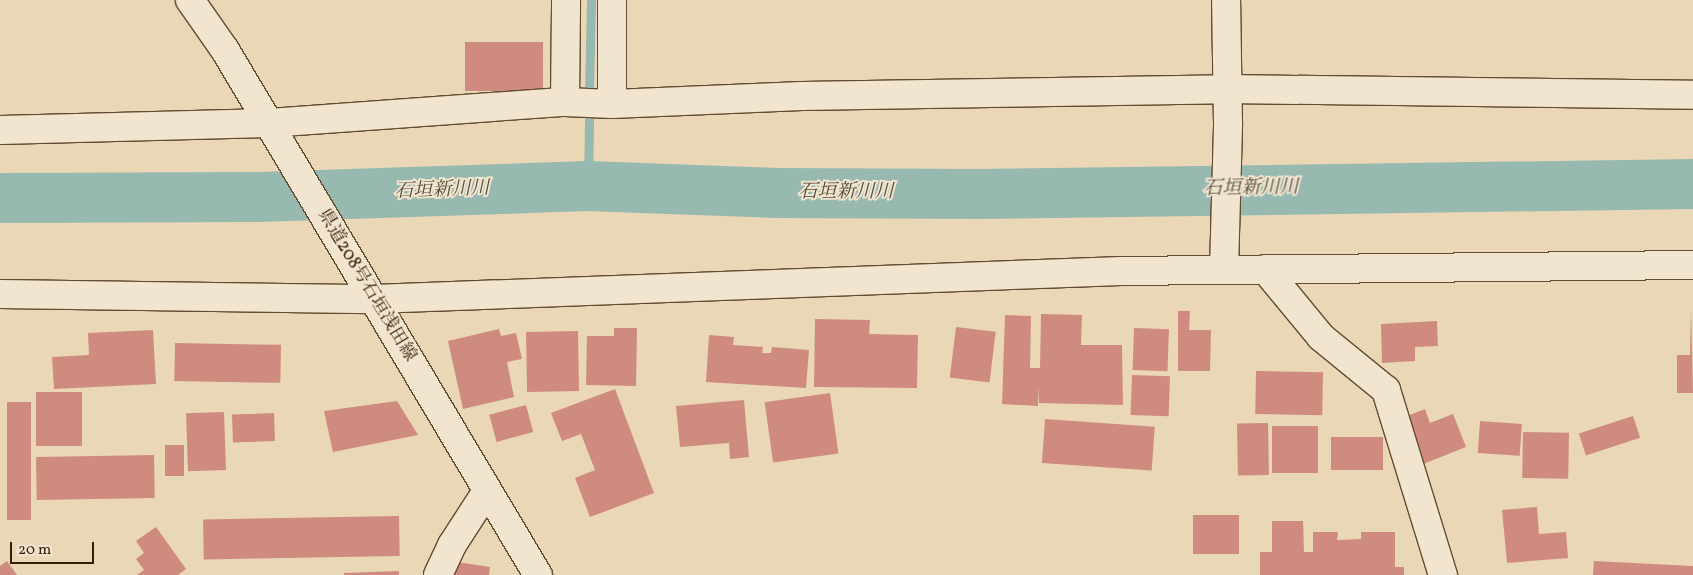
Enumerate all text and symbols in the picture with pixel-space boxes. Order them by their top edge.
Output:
water label: 石垣新川川 [1203,177,1299,201]
water label: 石垣新川川 [394,178,490,204]
water label: 石垣新川川 [799,182,893,204]
street label: 県道208号石垣浅田線 [312,206,420,366]
scale bar [12,532,96,564]
text: 20 m [18,540,51,561]

